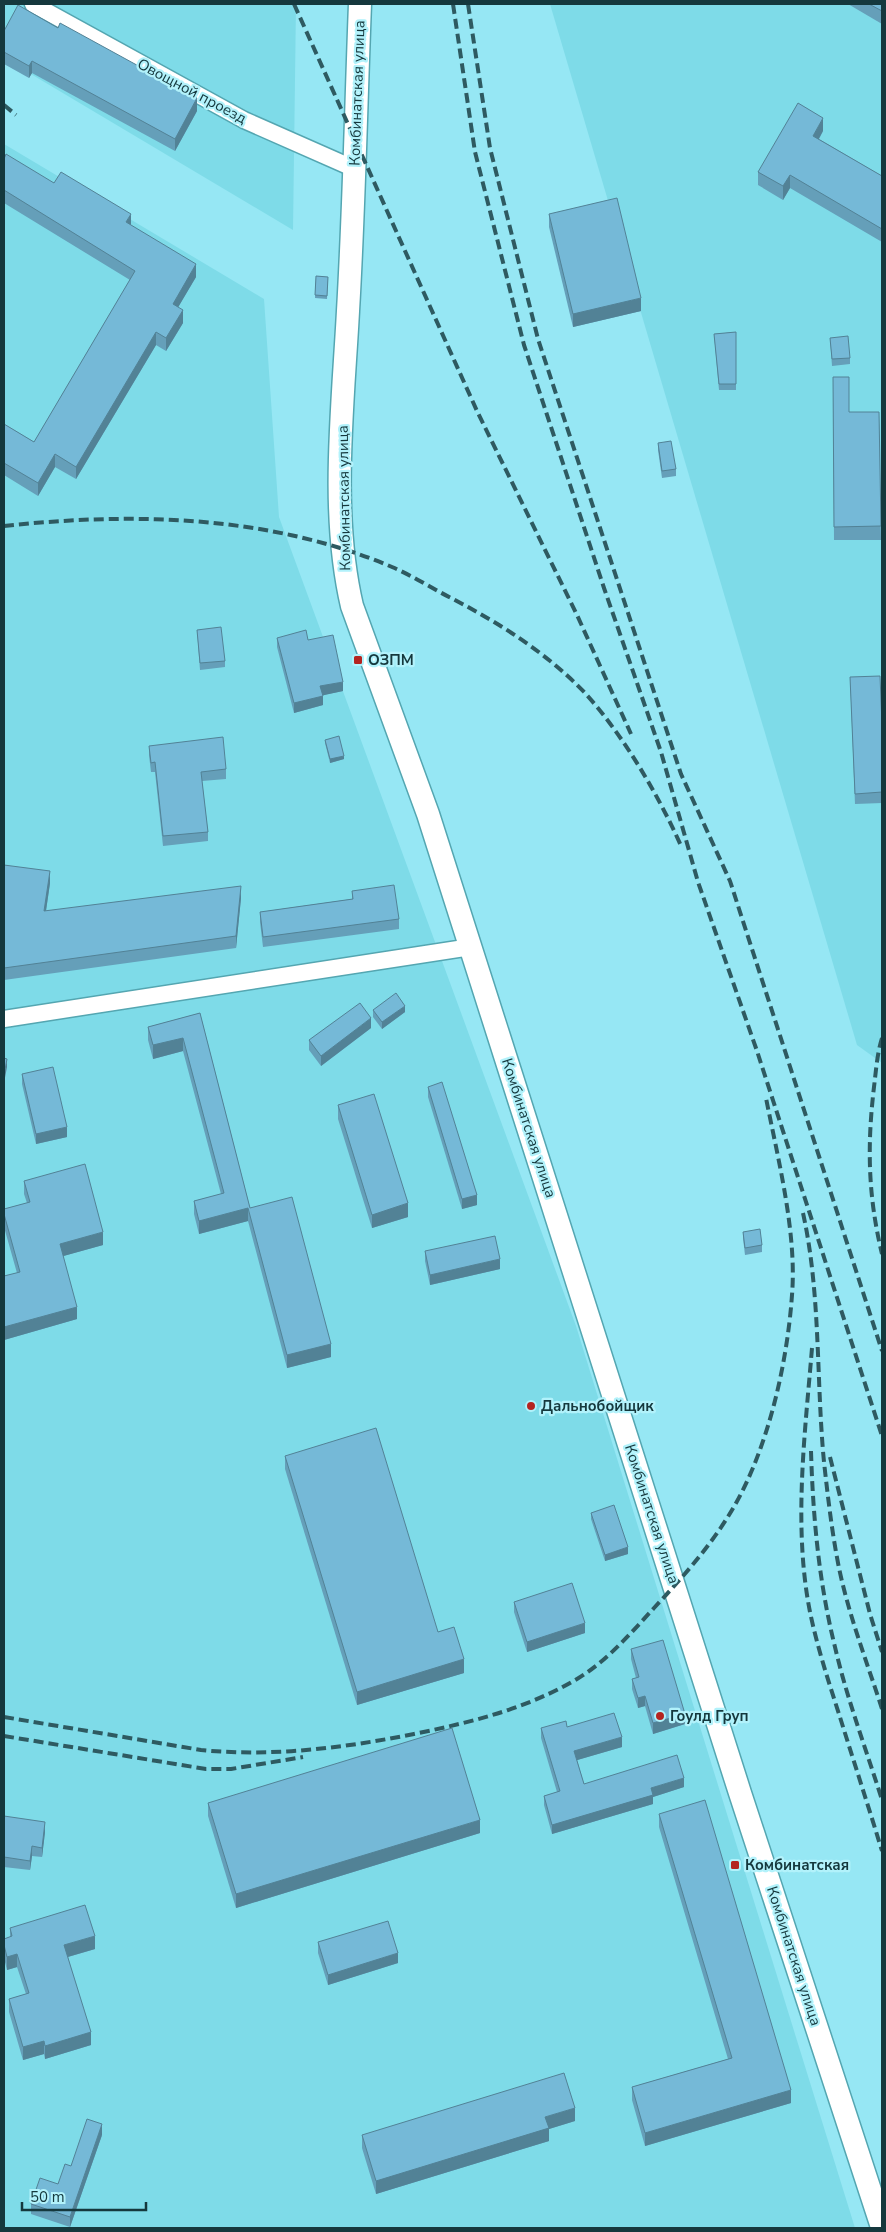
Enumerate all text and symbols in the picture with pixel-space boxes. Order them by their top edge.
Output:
street label: Комбинатская улица [344,20,370,166]
street label: Овощной проезд [134,54,250,128]
street label: Комбинатская улица [333,425,355,571]
place label: ОЗПМ [368,650,414,670]
marker: ОЗПМ [352,654,364,666]
street label: Комбинатская улица [497,1056,561,1200]
place label: Дальнобойщик [541,1396,654,1416]
marker: Дальнобойщик [525,1400,537,1412]
street label: Комбинатская улица [620,1442,684,1586]
place label: Гоулд Груп [670,1706,749,1726]
marker: Гоулд Груп [654,1710,666,1722]
place label: Комбинатская [745,1855,849,1875]
marker: Комбинатская [729,1859,741,1871]
street label: Комбинатская улица [762,1884,826,2028]
scale bar [22,2180,146,2212]
text: 50 m [30,2187,65,2207]

